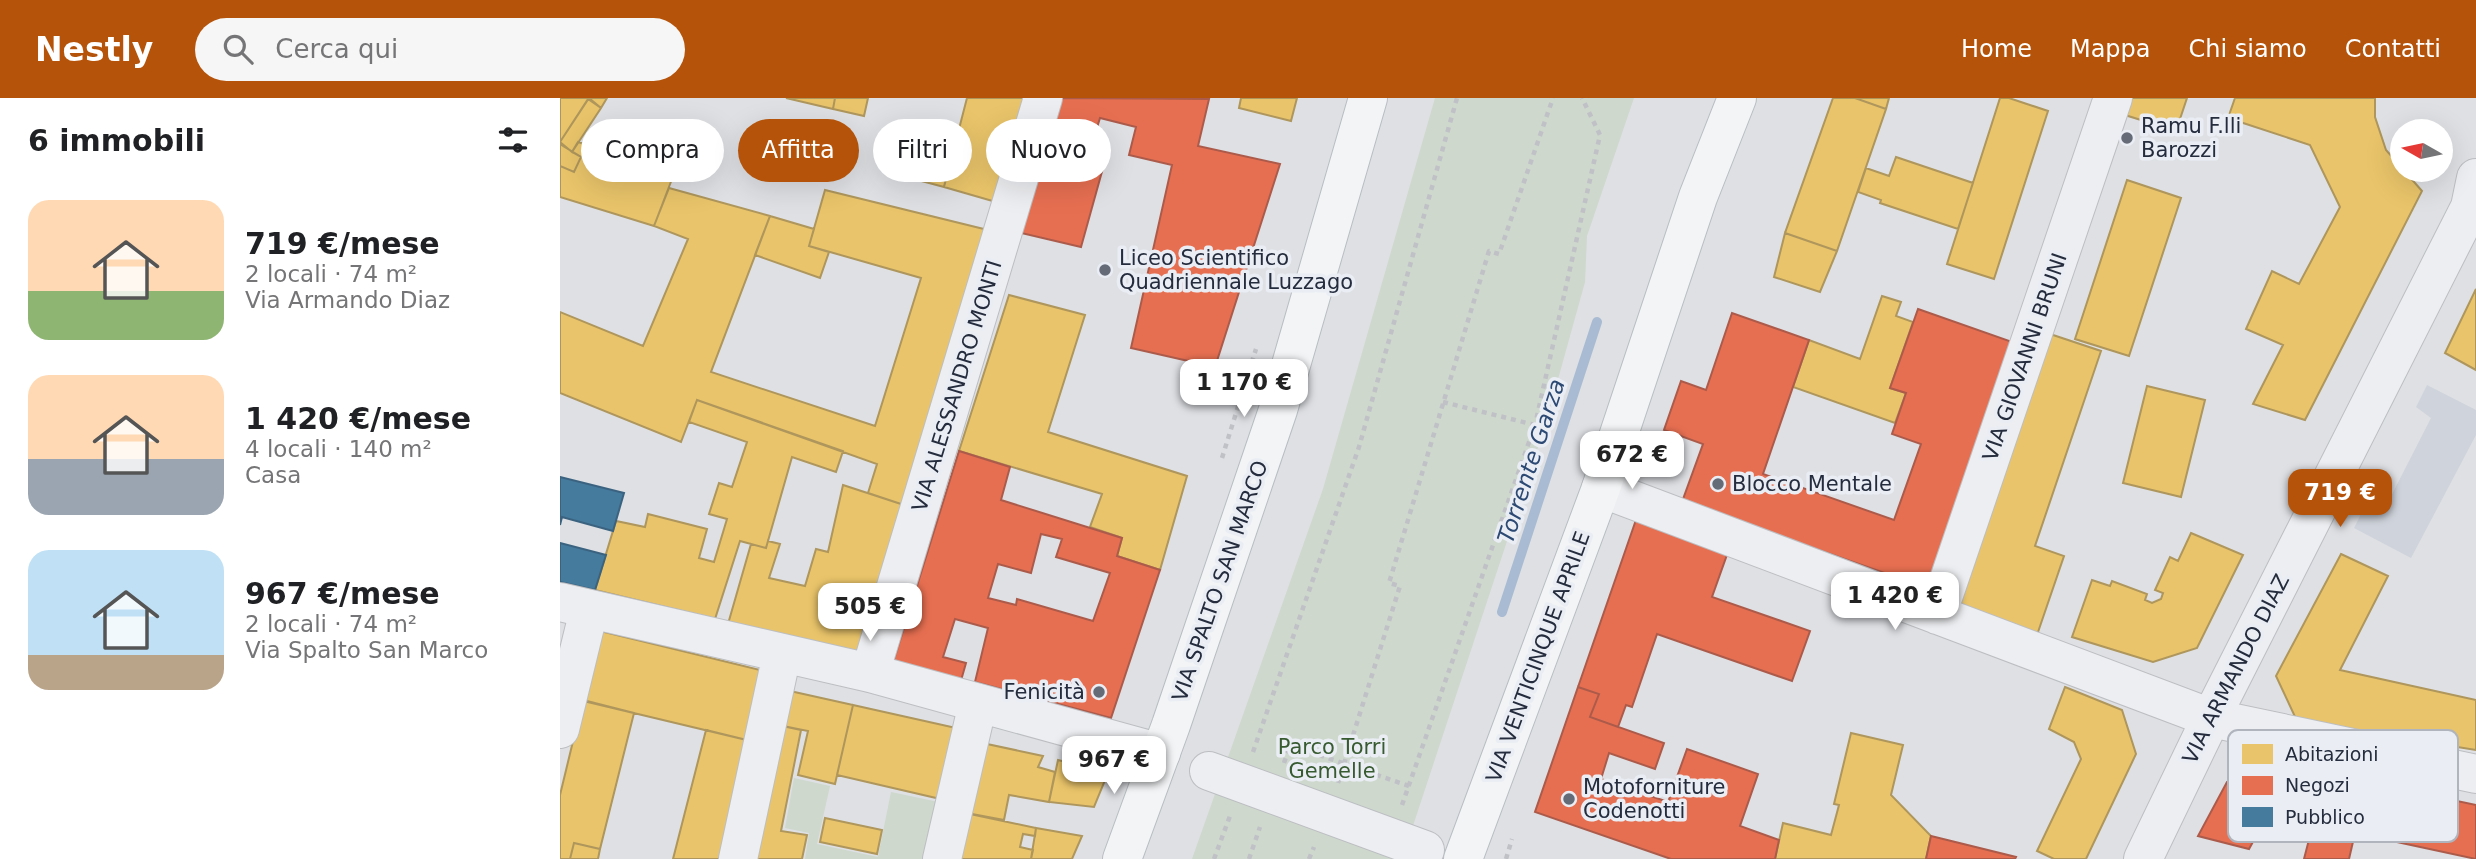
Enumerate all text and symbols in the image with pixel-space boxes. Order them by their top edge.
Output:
search box [195,18,685,81]
text: Nestly [35,30,153,69]
icon: search [219,30,257,68]
text: Cerca qui [275,34,398,64]
text: Home [1961,35,2032,63]
text: Mappa [2070,35,2151,63]
text: Chi siamo [2189,35,2307,63]
text: Contatti [2345,35,2441,63]
place label: Ramu F.lli Barozzi [2141,114,2241,162]
chip: Compra [581,119,724,182]
chip: Affitta [738,119,859,182]
chip: Filtri [873,119,972,182]
chip: Nuovo [986,119,1111,182]
north arrow [2390,119,2454,182]
map controls [2390,119,2453,182]
icon: filters [494,121,532,159]
text: 6 immobili [28,123,205,158]
marker: Ramu F.lli Barozzi [2119,130,2135,146]
text: 719 €/mese [245,226,440,261]
icon: home [84,228,168,312]
place label: Liceo Scientifico Quadriennale Luzzago [1119,246,1353,294]
street label: VIA GIOVANNI BRUNI [1978,250,2072,464]
street label: VIA ALESSANDRO MONTI [907,257,1007,515]
text: 2 locali · 74 m² [245,261,417,287]
marker: Liceo Scientifico Quadriennale Luzzago [1097,262,1113,278]
text: Via Armando Diaz [245,287,450,313]
pin: 1 170 € [1179,360,1309,419]
text: 1 170 € [1196,369,1292,395]
water label: Torrente Garza [1492,376,1570,546]
text: 1 420 €/mese [245,401,471,436]
icon: home [84,403,168,487]
pin: 672 € [1583,432,1681,491]
text: 4 locali · 140 m² [245,436,432,462]
text: 672 € [1596,441,1668,467]
street label: VIA SPALTO SAN MARCO [1167,457,1273,705]
text: Casa [245,462,301,488]
pin: 719 € [2291,470,2389,529]
place label: Blocco Mentale [1732,472,1892,496]
marker: Blocco Mentale [1710,476,1726,492]
text: 719 € [2304,479,2376,505]
street label: VIA VENTICINQUE APRILE [1481,528,1595,786]
street label: VIA ARMANDO DIAZ [2178,570,2294,768]
pin: 1 420 € [1830,573,1960,632]
text: 967 €/mese [245,576,440,611]
icon: home [84,578,168,662]
text: 1 420 € [1847,582,1943,608]
pin: 505 € [821,584,919,643]
text: 505 € [834,593,906,619]
text: 2 locali · 74 m² [245,611,417,637]
text: Via Spalto San Marco [245,637,488,663]
place label: Fenicità [1004,680,1085,704]
marker: Fenicità [1091,684,1107,700]
legend [2228,730,2458,842]
park label: Parco Torri Gemelle [1278,735,1386,783]
pin: 967 € [1065,736,1163,796]
text: Abitazioni [2285,743,2379,765]
text: 967 € [1078,746,1150,772]
text: Negozi [2285,774,2350,796]
place label: Motoforniture Codenotti [1583,775,1725,823]
marker: Motoforniture Codenotti [1561,791,1577,807]
text: Pubblico [2285,806,2365,828]

